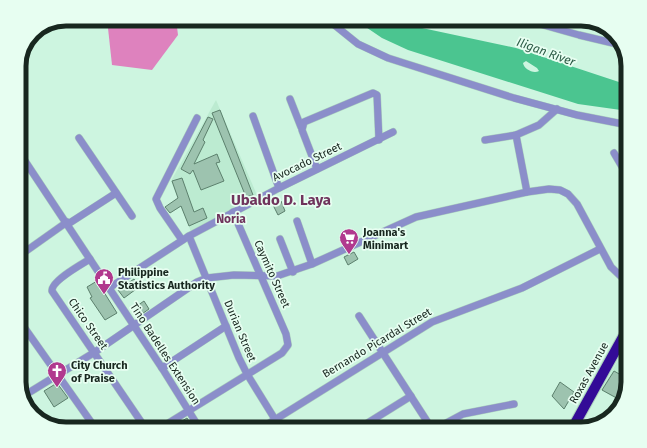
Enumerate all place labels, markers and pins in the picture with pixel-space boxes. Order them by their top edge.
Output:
place label: Joanna's Minimart [362,226,409,252]
supermarket icon: Joanna's Minimart [338,227,360,255]
place label: Philippine Statistics Authority [118,266,215,292]
public building icon: Philippine Statistics Authority [93,267,115,295]
place label: City Church of Praise [71,359,127,385]
church icon: City Church of Praise [46,360,68,388]

